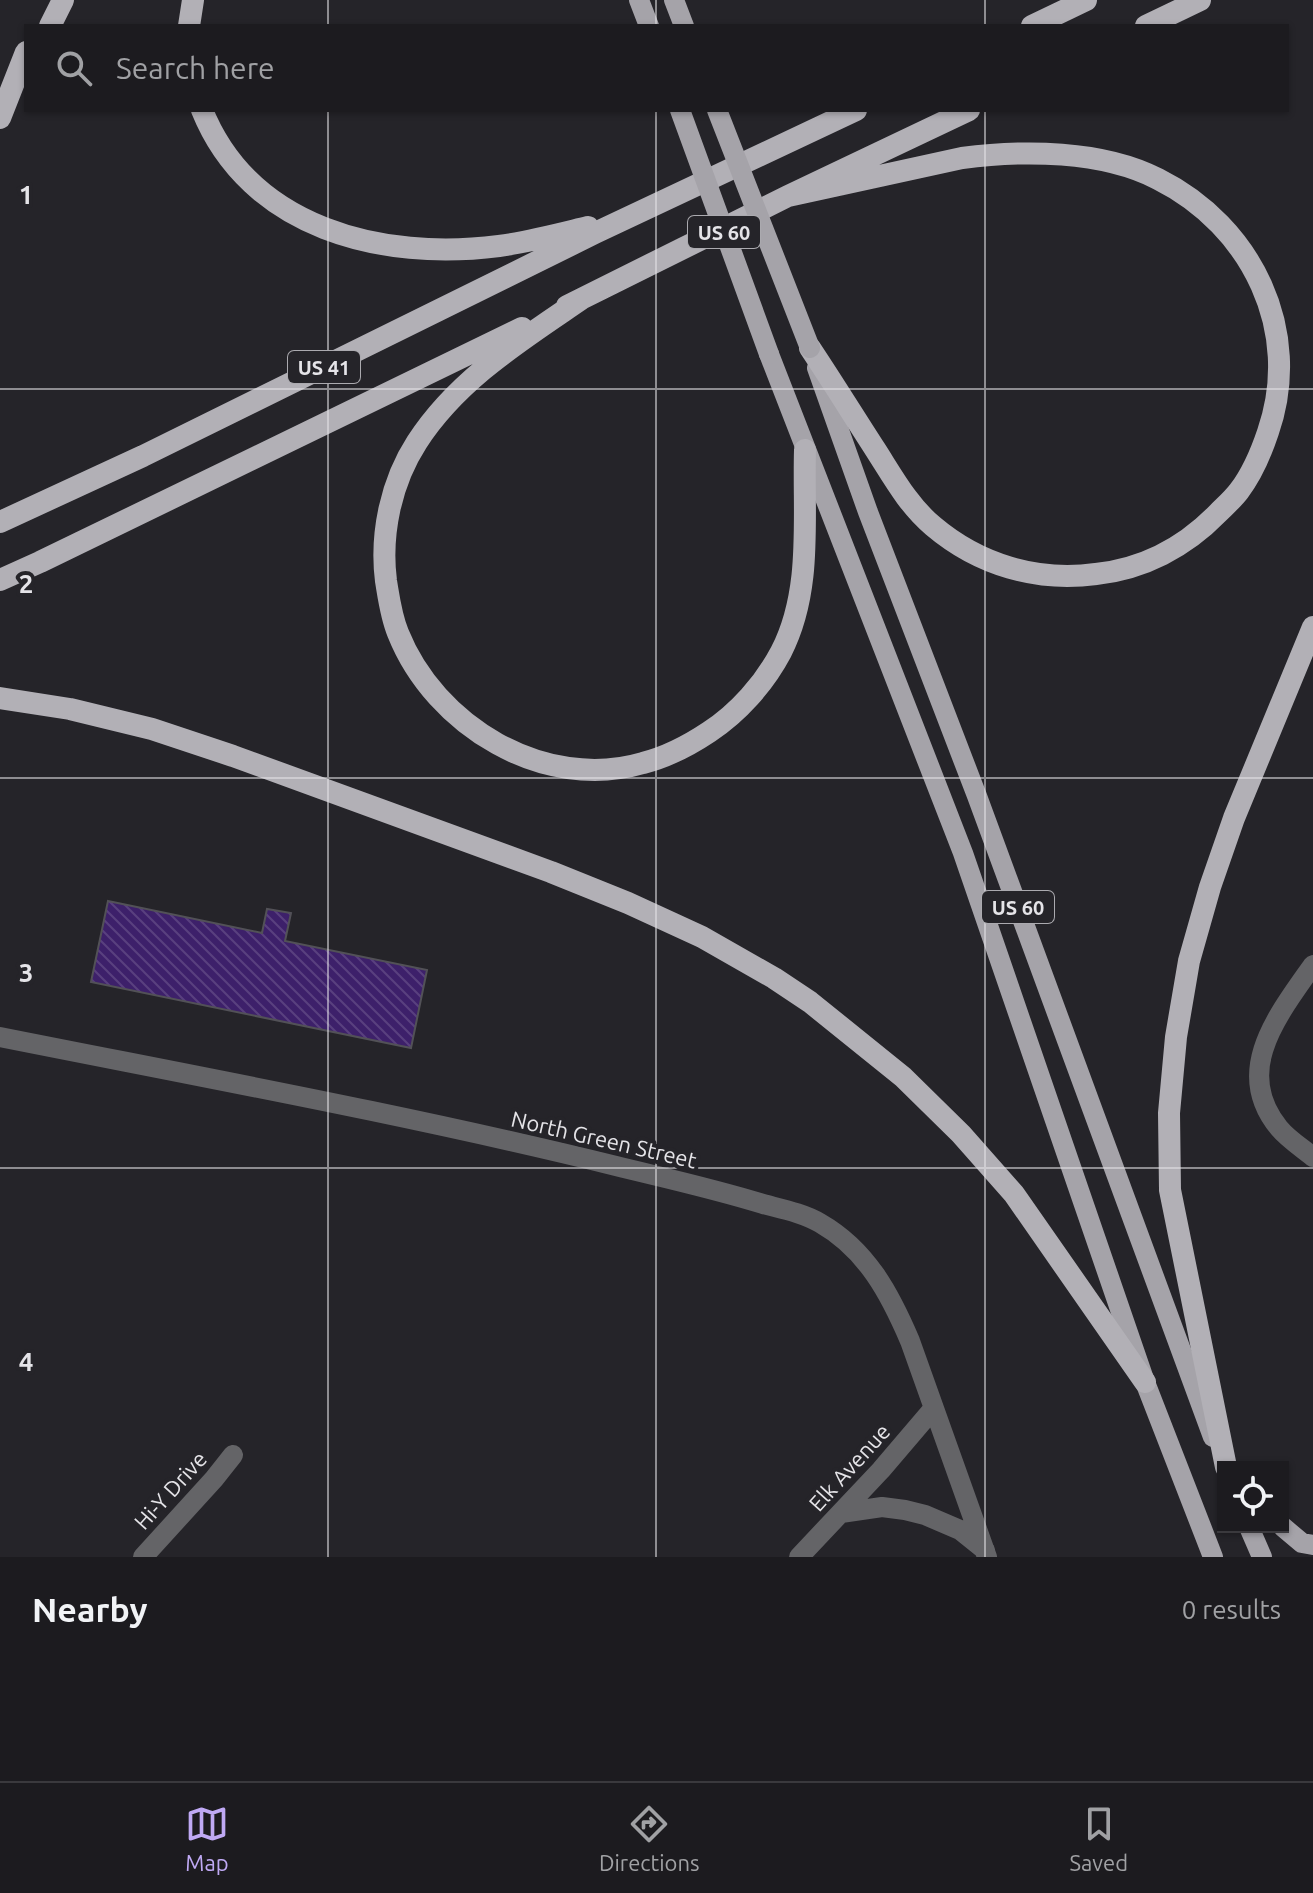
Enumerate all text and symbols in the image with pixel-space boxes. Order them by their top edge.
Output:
search box [24,24,1289,112]
icon: search [52,46,96,90]
text: Search here [116,51,275,85]
text: 1 [19,180,33,209]
road number: US 60 [688,216,760,248]
road number: US 41 [288,351,360,383]
text: 2 [19,569,33,598]
road number: US 60 [982,891,1054,923]
text: 3 [19,958,33,987]
street label: North Green Street [509,1106,699,1173]
text: 4 [19,1347,33,1376]
street label: Elk Avenue [803,1418,895,1516]
street label: Hi-Y Drive [129,1446,211,1534]
map controls [1217,1461,1289,1533]
button: locate [1217,1461,1289,1533]
text: Nearby [32,1590,147,1628]
text: 0 results [1182,1595,1281,1624]
tab: Map [185,1802,229,1875]
tab: Directions [599,1802,700,1875]
tab: Saved [1069,1802,1128,1875]

